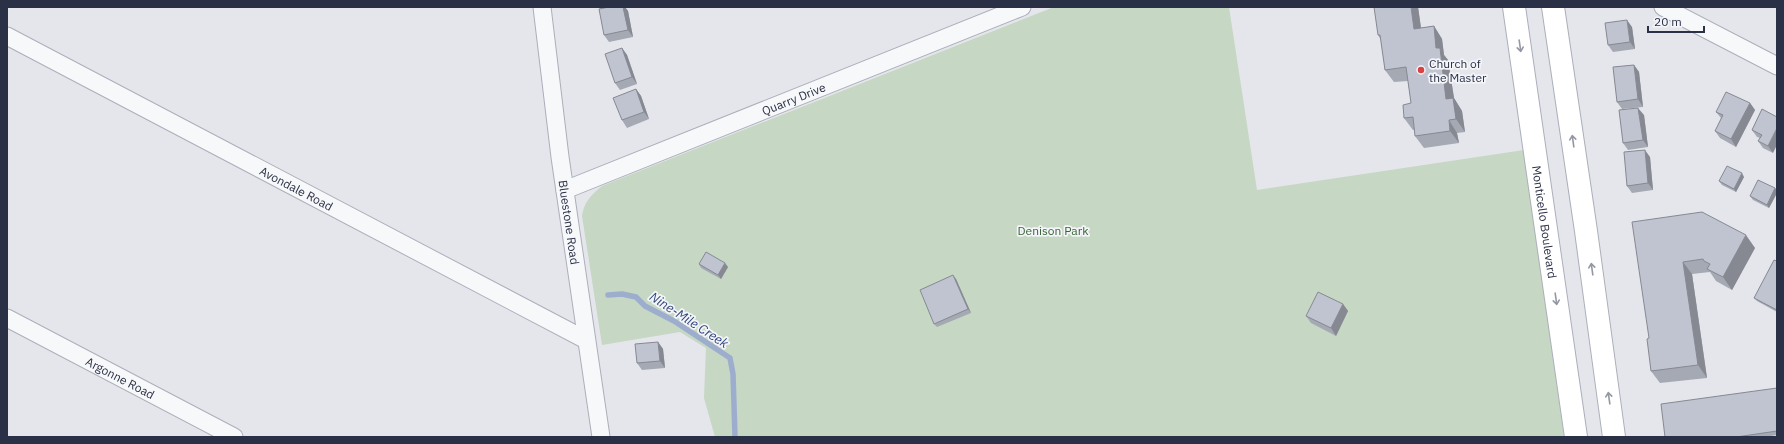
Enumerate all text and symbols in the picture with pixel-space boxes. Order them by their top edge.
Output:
scale bar [1648,8,1704,34]
text: 20 m [1654,14,1682,29]
one-way arrow [1516,39,1524,52]
place label: Church of the Master [1429,56,1487,85]
marker: Church of the Master [1416,65,1426,75]
street label: Quarry Drive [759,79,828,118]
one-way arrow [1569,135,1577,148]
street label: Avondale Road [257,163,336,213]
street label: Monticello Boulevard [1529,164,1561,279]
street label: Bluestone Road [556,179,583,265]
park label: Denison Park [1018,223,1089,238]
one-way arrow [1588,263,1596,276]
water label: Nine-Mile Creek [646,288,732,352]
one-way arrow [1552,292,1560,305]
street label: Argonne Road [83,353,157,402]
one-way arrow [1605,392,1613,405]

